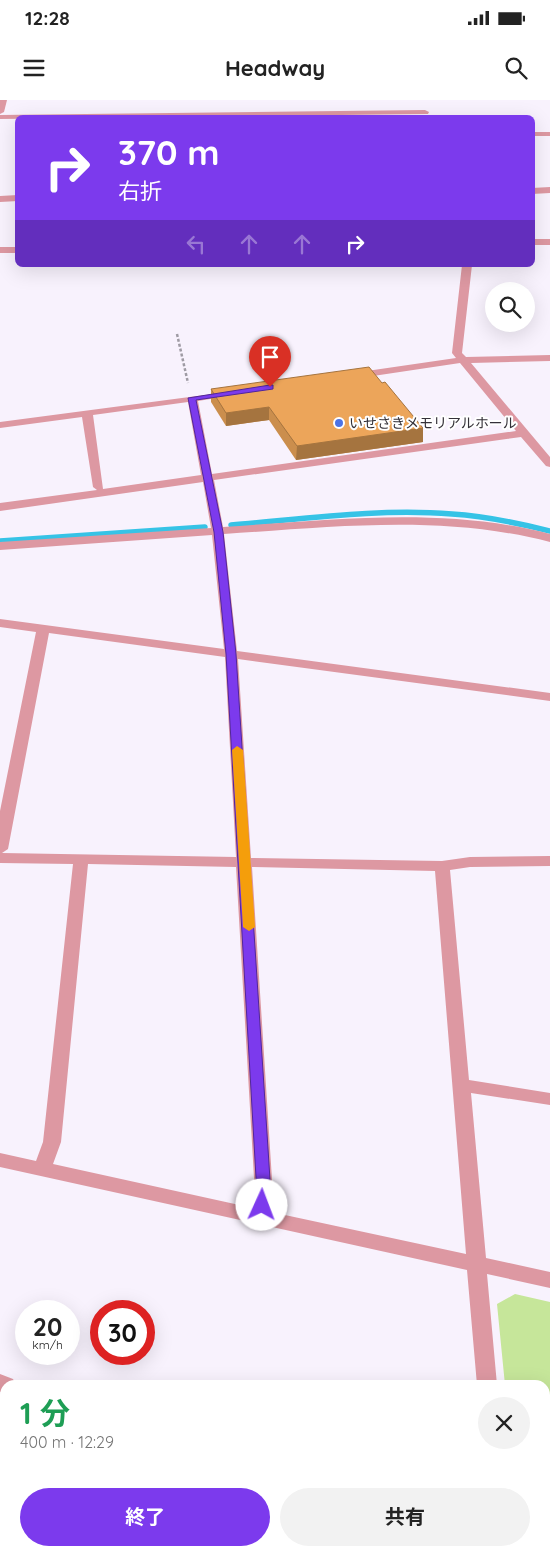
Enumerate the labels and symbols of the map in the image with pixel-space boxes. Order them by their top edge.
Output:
pin [249,336,291,387]
place label: いせさきメモリアルホール [349,414,517,432]
marker: いせさきメモリアルホール [333,417,345,429]
position arrow [235,1178,287,1230]
speed limit sign: 30 [90,1300,155,1365]

